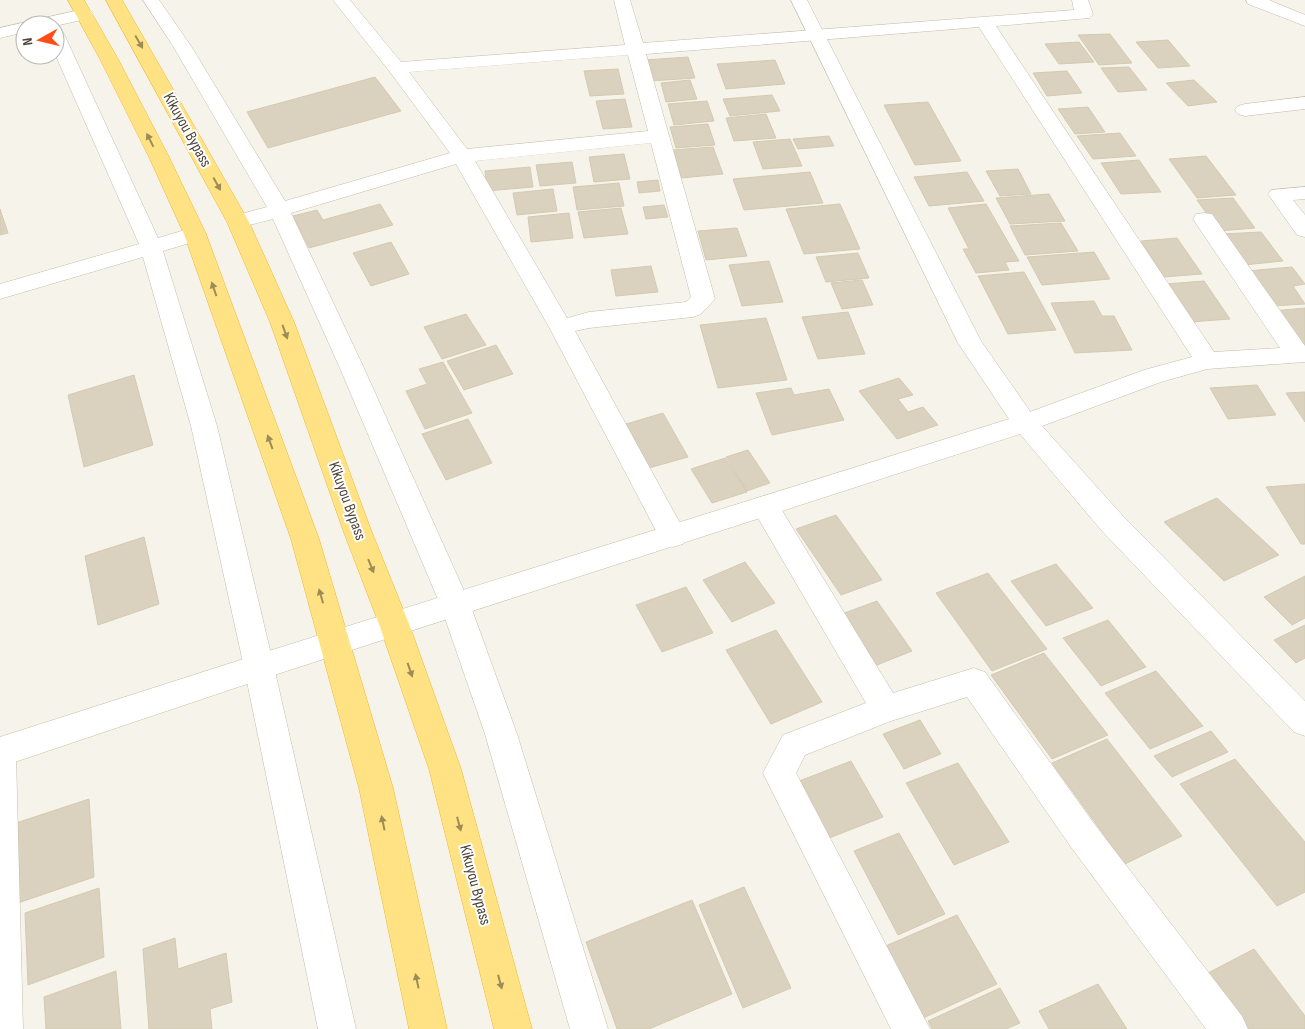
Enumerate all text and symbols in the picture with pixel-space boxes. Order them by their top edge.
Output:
north arrow [15,15,65,65]
one-way arrow [134,36,143,49]
text: N [19,37,37,47]
street label: Kikuyou Bypass [159,89,215,171]
one-way arrow [146,133,154,147]
one-way arrow [213,177,221,192]
one-way arrow [210,281,218,296]
one-way arrow [281,325,289,340]
one-way arrow [266,434,274,449]
street label: Kikuyou Bypass [324,459,370,543]
one-way arrow [368,559,376,573]
one-way arrow [317,588,325,603]
one-way arrow [407,662,415,677]
one-way arrow [379,815,387,830]
one-way arrow [456,817,464,832]
street label: Kikuyou Bypass [455,843,495,927]
one-way arrow [413,973,421,989]
one-way arrow [497,974,505,989]

